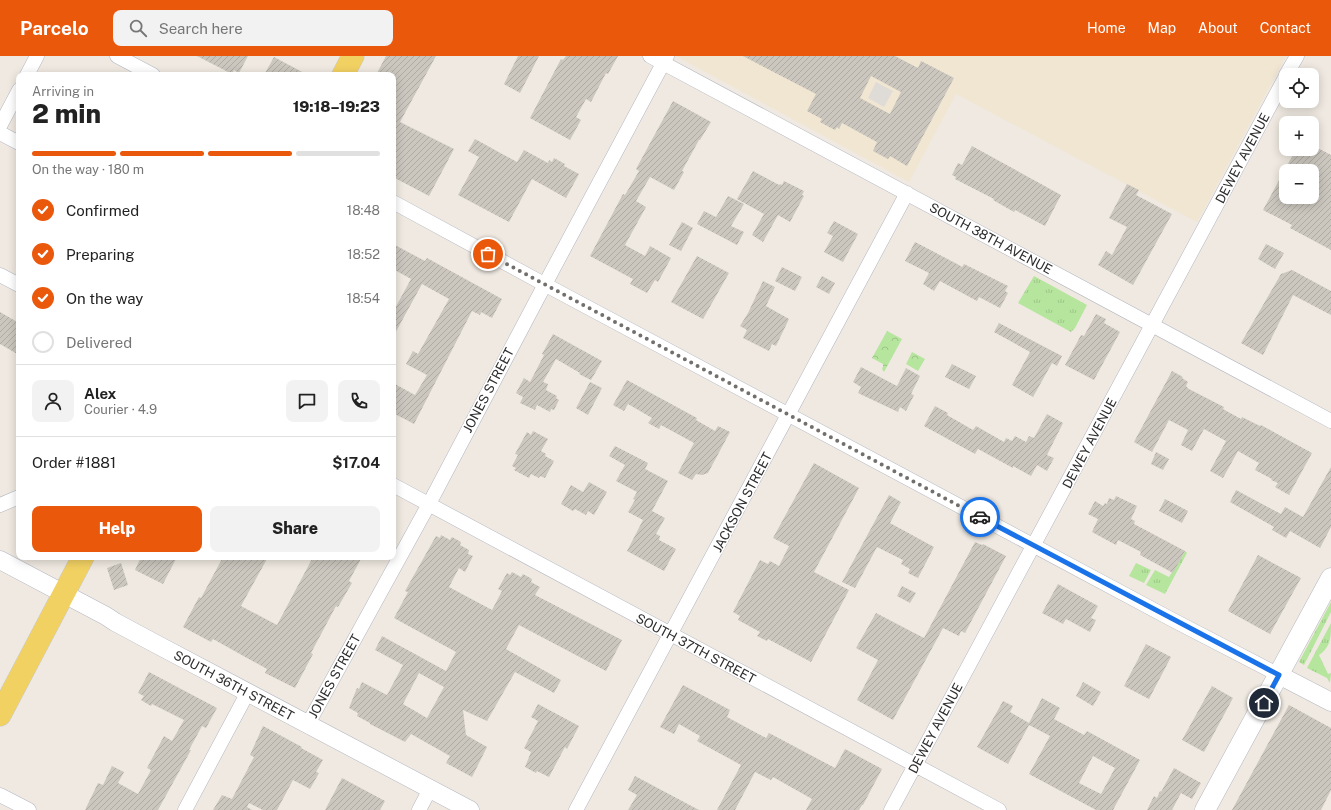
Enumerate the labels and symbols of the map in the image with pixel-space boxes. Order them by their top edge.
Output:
street label: DEWEY AVENUE [1212,110,1273,206]
street label: SOUTH 38TH AVENUE [927,200,1055,277]
pin [471,237,505,271]
street label: JONES STREET [460,345,517,435]
street label: DEWEY AVENUE [1059,395,1120,491]
street label: JACKSON STREET [710,449,775,555]
courier [960,497,1000,537]
street label: SOUTH 37TH STREET [633,610,759,687]
street label: JONES STREET [305,631,364,721]
street label: SOUTH 36TH STREET [171,647,297,724]
street label: DEWEY AVENUE [905,680,966,776]
pin [1247,686,1281,720]

